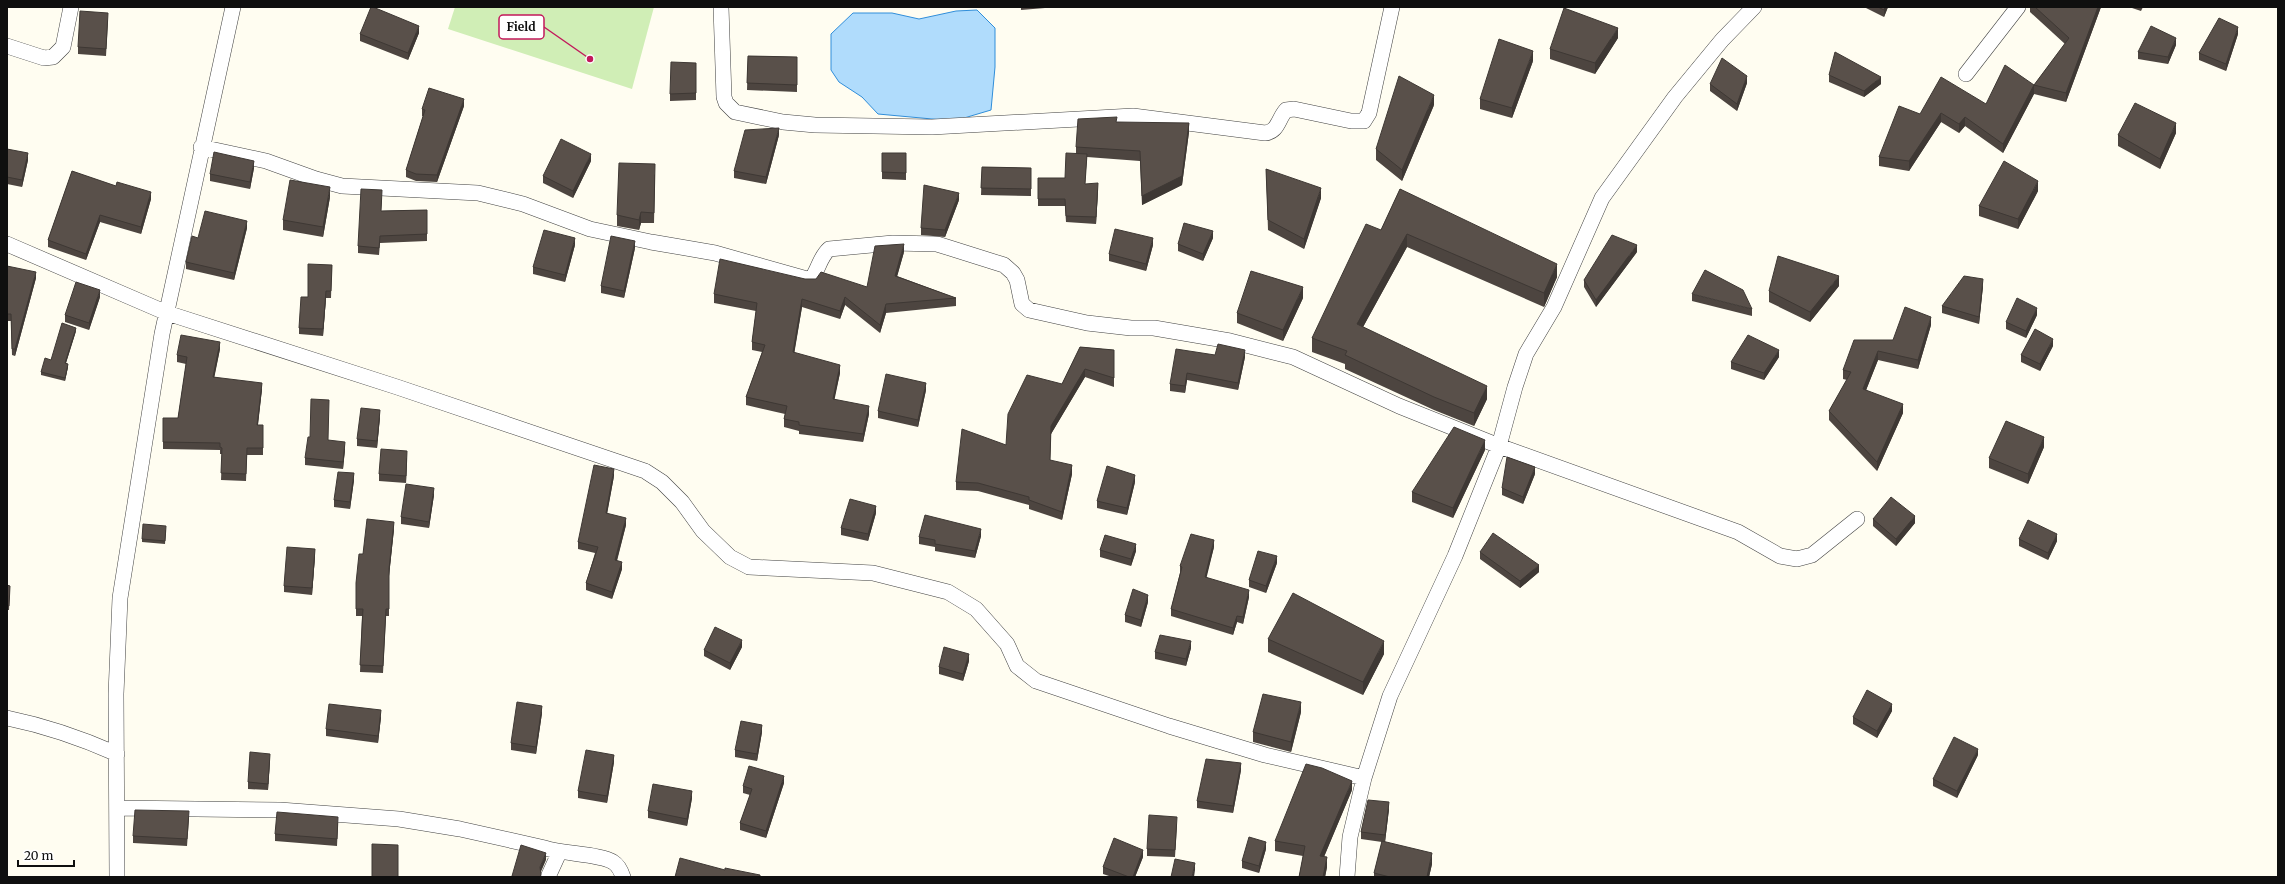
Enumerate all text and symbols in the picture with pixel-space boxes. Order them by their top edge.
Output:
callout: Field [499,15,544,39]
text: Field [506,19,536,34]
scale bar [18,842,74,868]
text: 20 m [24,848,53,863]

